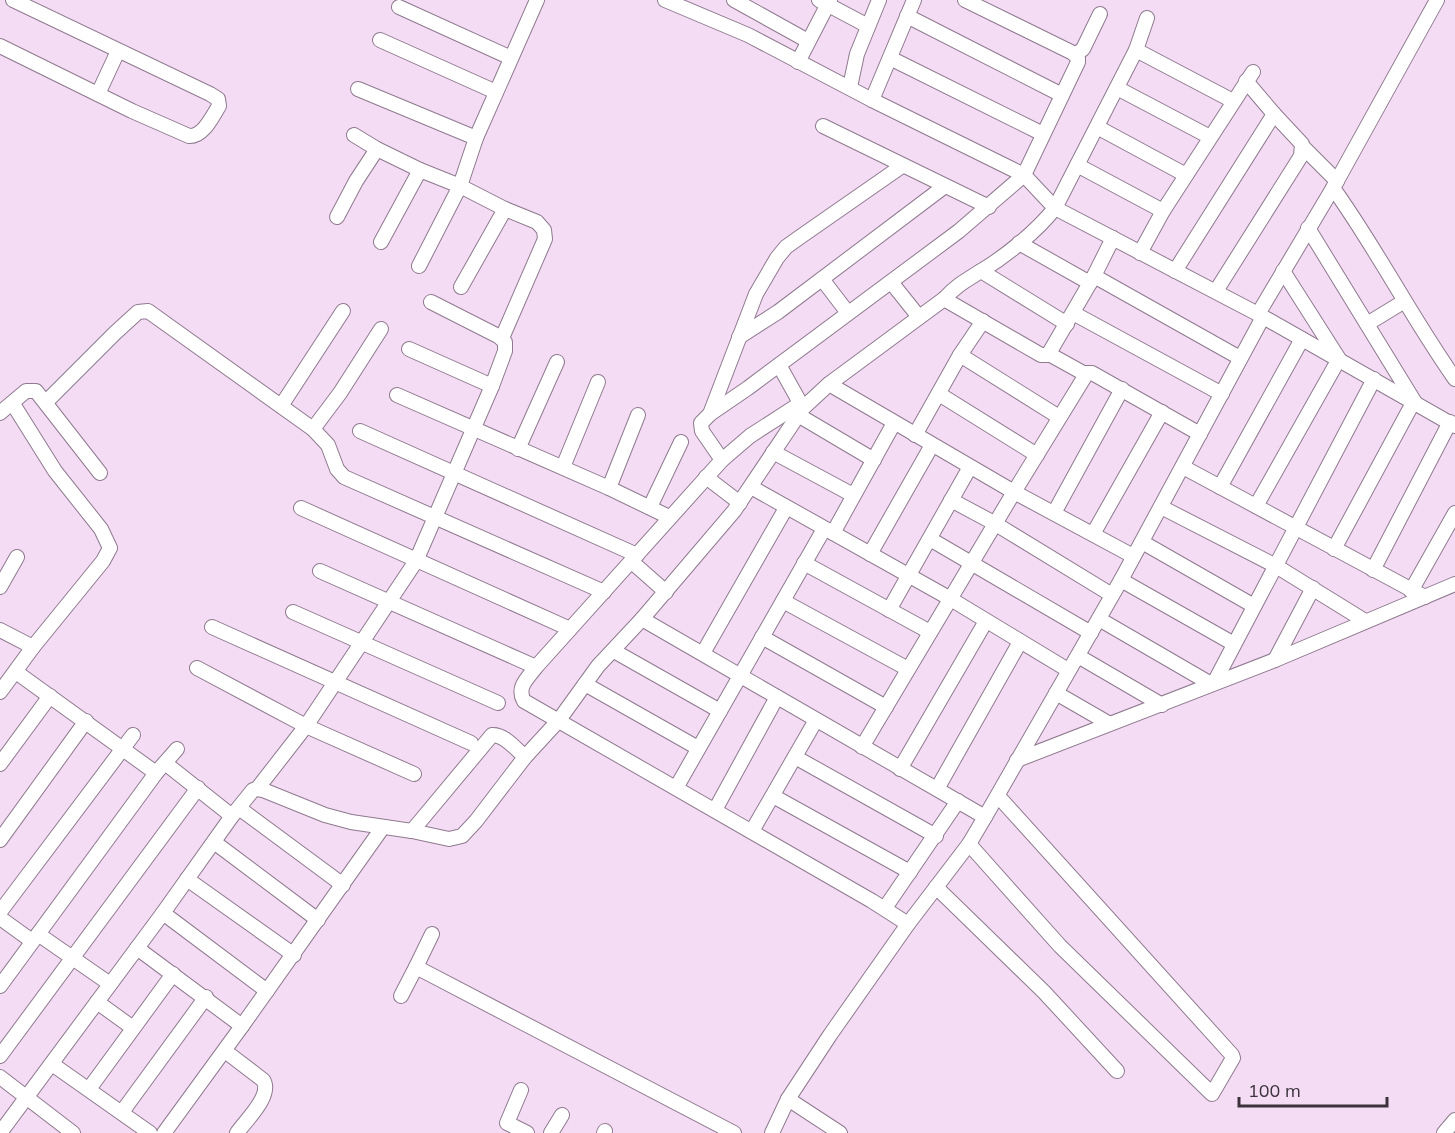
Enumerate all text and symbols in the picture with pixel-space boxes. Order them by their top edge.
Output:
scale bar [1239,1070,1388,1108]
text: 100 m [1248,1079,1301,1102]

